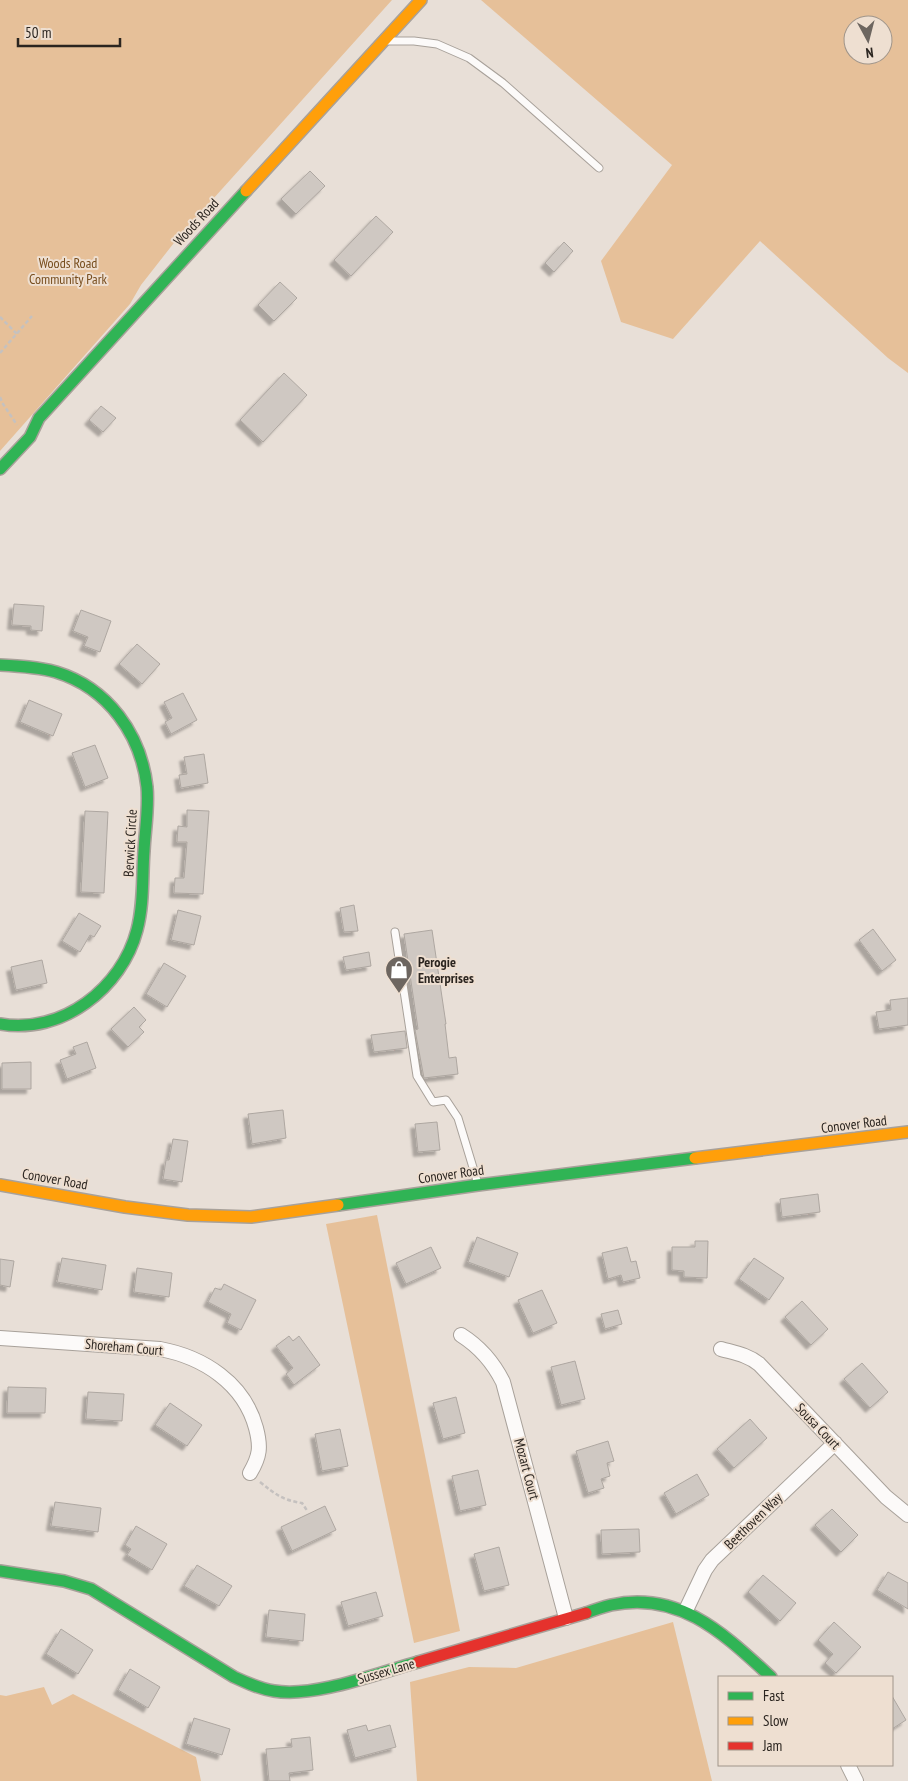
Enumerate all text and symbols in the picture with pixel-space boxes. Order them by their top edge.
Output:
scale bar [18,15,120,47]
north arrow [843,15,893,65]
text: 50 m [25,23,51,42]
text: N [865,44,874,62]
street label: Woods Road [169,194,223,250]
park label: Woods Road Community Park [29,254,108,288]
street label: Berwick Circle [119,808,141,877]
place label: Perogie Enterprises [418,953,474,987]
shop icon: Perogie Enterprises [384,955,414,994]
street label: Conover Road [820,1111,888,1137]
street label: Conover Road [417,1160,485,1188]
street label: Conover Road [21,1164,89,1194]
street label: Shoreham Court [84,1335,164,1359]
street label: Sousa Court [792,1399,845,1453]
street label: Mozart Court [510,1436,544,1502]
street label: Beethoven Way [720,1488,786,1553]
street label: Sussex Lane [355,1654,417,1688]
legend [718,1676,893,1766]
text: Fast [763,1686,784,1705]
text: Slow [763,1711,788,1730]
text: Jam [762,1736,782,1755]

